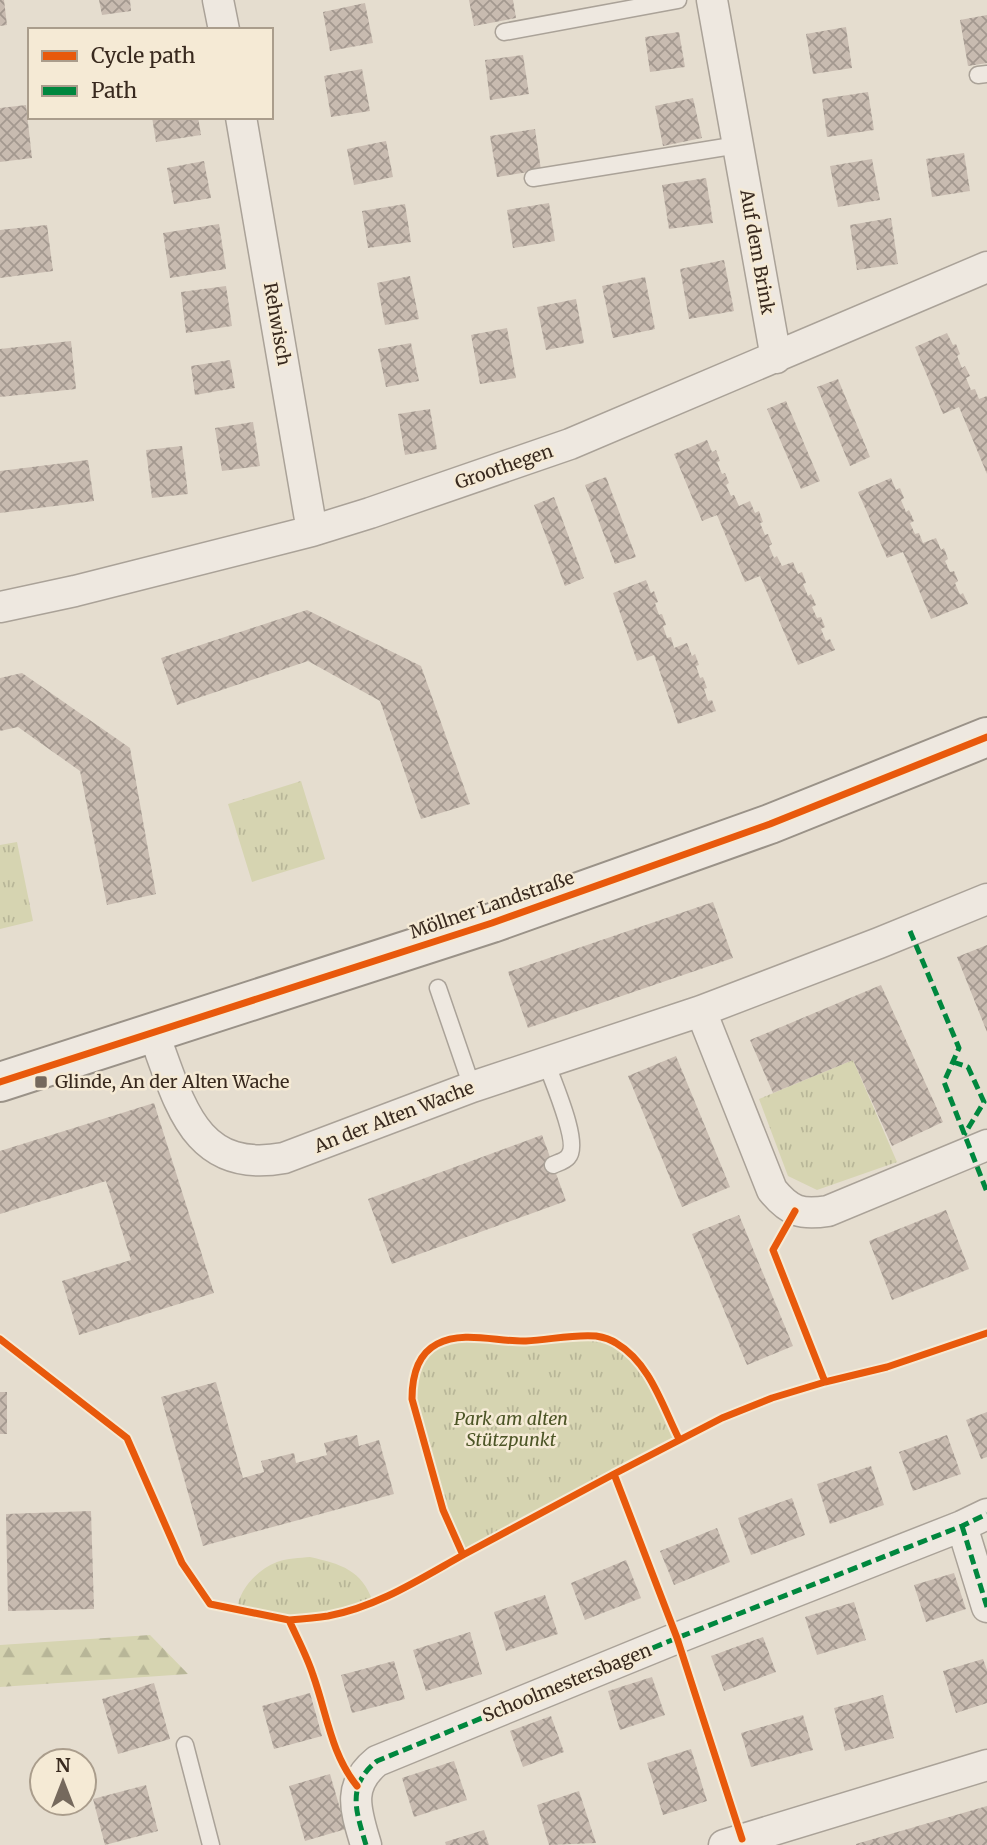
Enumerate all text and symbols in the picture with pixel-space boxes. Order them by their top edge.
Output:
legend [28,28,273,119]
text: Cycle path [91,42,195,69]
text: Path [91,77,137,104]
street label: Auf dem Brink [735,187,780,317]
street label: Rehwisch [259,281,296,367]
street label: Groothegen [452,439,556,494]
street label: Möllner Landstraße [407,866,577,943]
place label: Glinde, An der Alten Wache [55,1070,290,1093]
marker: Glinde, An der Alten Wache [33,1074,49,1090]
street label: An der Alten Wache [310,1075,477,1158]
park label: Park am alten Stützpunkt [454,1407,568,1451]
street label: Schoolmestersbagen [479,1638,655,1727]
north arrow [28,1747,98,1817]
text: N [55,1753,71,1777]

